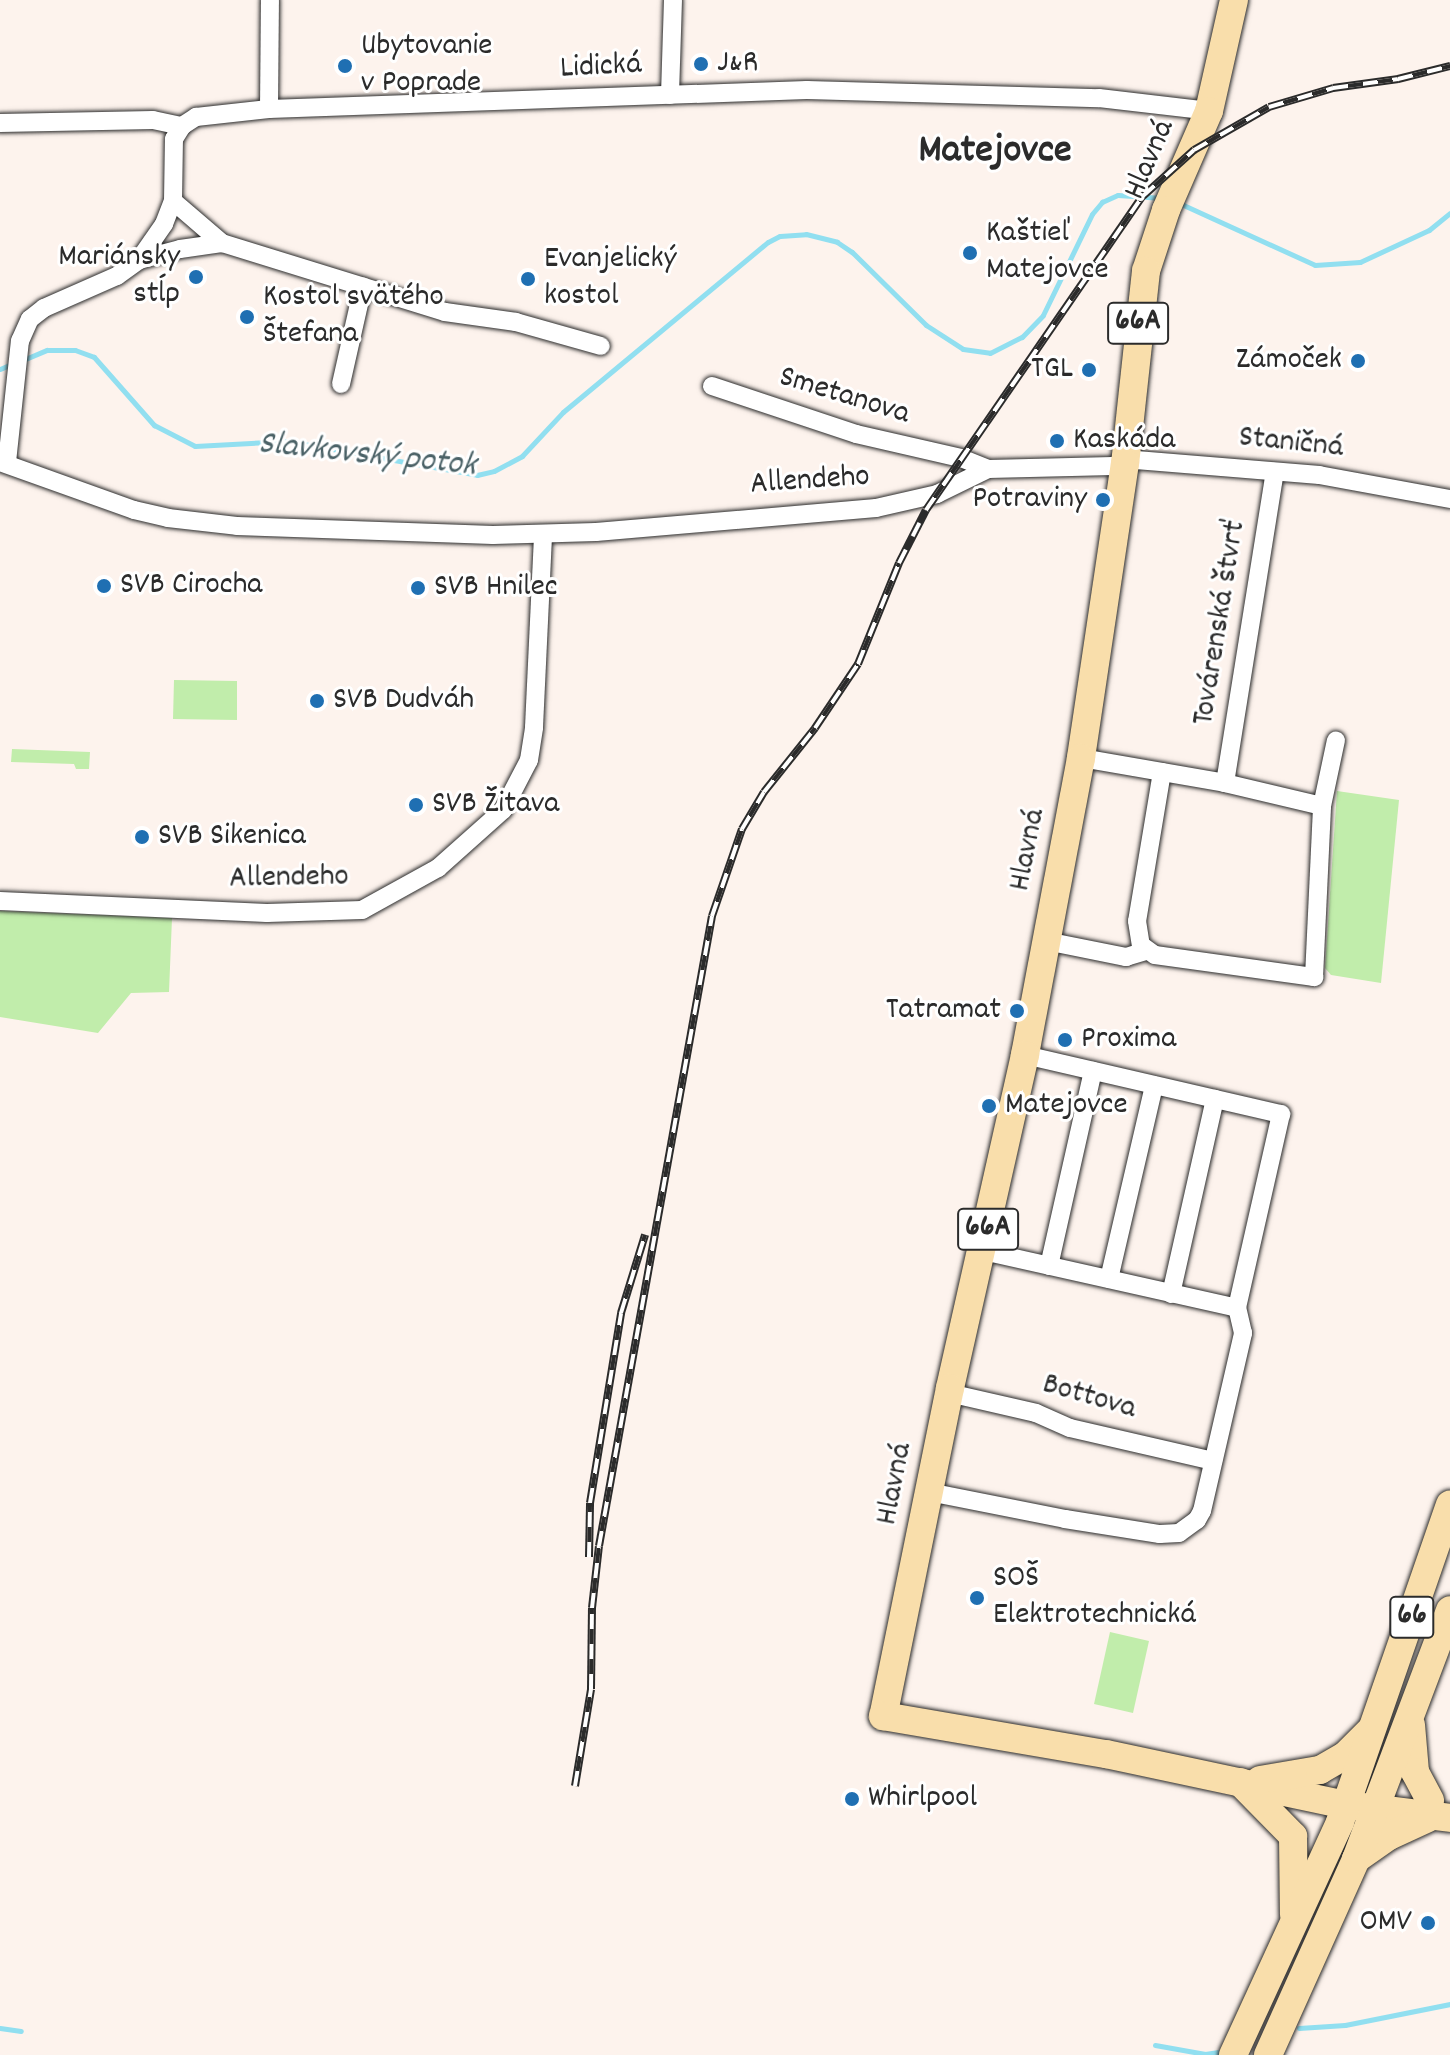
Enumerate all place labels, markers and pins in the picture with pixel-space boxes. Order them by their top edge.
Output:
place label: Ubytovanie v Poprade [361,29,492,104]
place label: J&R [717,45,758,83]
marker: J&R [692,55,710,73]
marker: Ubytovanie v Poprade [336,57,354,75]
place label: Kaštieľ Matejovce [986,216,1109,291]
place label: Mariánsky stĺp [58,240,180,315]
place label: Evanjelický kostol [544,242,677,317]
marker: Kaštieľ Matejovce [961,244,979,262]
marker: Mariánsky stĺp [187,268,205,286]
marker: Evanjelický kostol [519,270,537,288]
place label: Kostol svätého Štefana [263,280,444,355]
marker: Kostol svätého Štefana [238,308,256,326]
place label: Zámoček [1236,342,1342,380]
place label: TGL [1031,351,1073,389]
marker: Zámoček [1349,352,1367,370]
marker: TGL [1080,361,1098,379]
place label: Kaskáda [1073,422,1175,460]
marker: Kaskáda [1048,432,1066,450]
place label: Potraviny [973,481,1087,519]
marker: Potraviny [1094,491,1112,509]
place label: SVB Cirocha [120,567,262,605]
place label: SVB Hnilec [434,569,558,607]
marker: SVB Cirocha [95,577,113,595]
marker: SVB Hnilec [409,579,427,597]
place label: SVB Dudváh [333,682,474,720]
marker: SVB Dudváh [308,692,326,710]
place label: SVB Žitava [432,786,559,824]
marker: SVB Žitava [407,796,425,814]
place label: SVB Sikenica [158,818,306,856]
marker: SVB Sikenica [133,828,151,846]
place label: Tatramat [886,992,1001,1030]
marker: Tatramat [1008,1002,1026,1020]
place label: Proxima [1081,1021,1176,1059]
marker: Proxima [1056,1031,1074,1049]
place label: Matejovce [1005,1087,1128,1125]
marker: Matejovce [980,1097,998,1115]
place label: SOŠ Elektrotechnická [993,1561,1196,1636]
marker: SOŠ Elektrotechnická [968,1589,986,1607]
place label: Whirlpool [868,1780,977,1818]
marker: Whirlpool [843,1790,861,1808]
place label: OMV [1359,1904,1412,1942]
marker: OMV [1419,1914,1437,1932]

